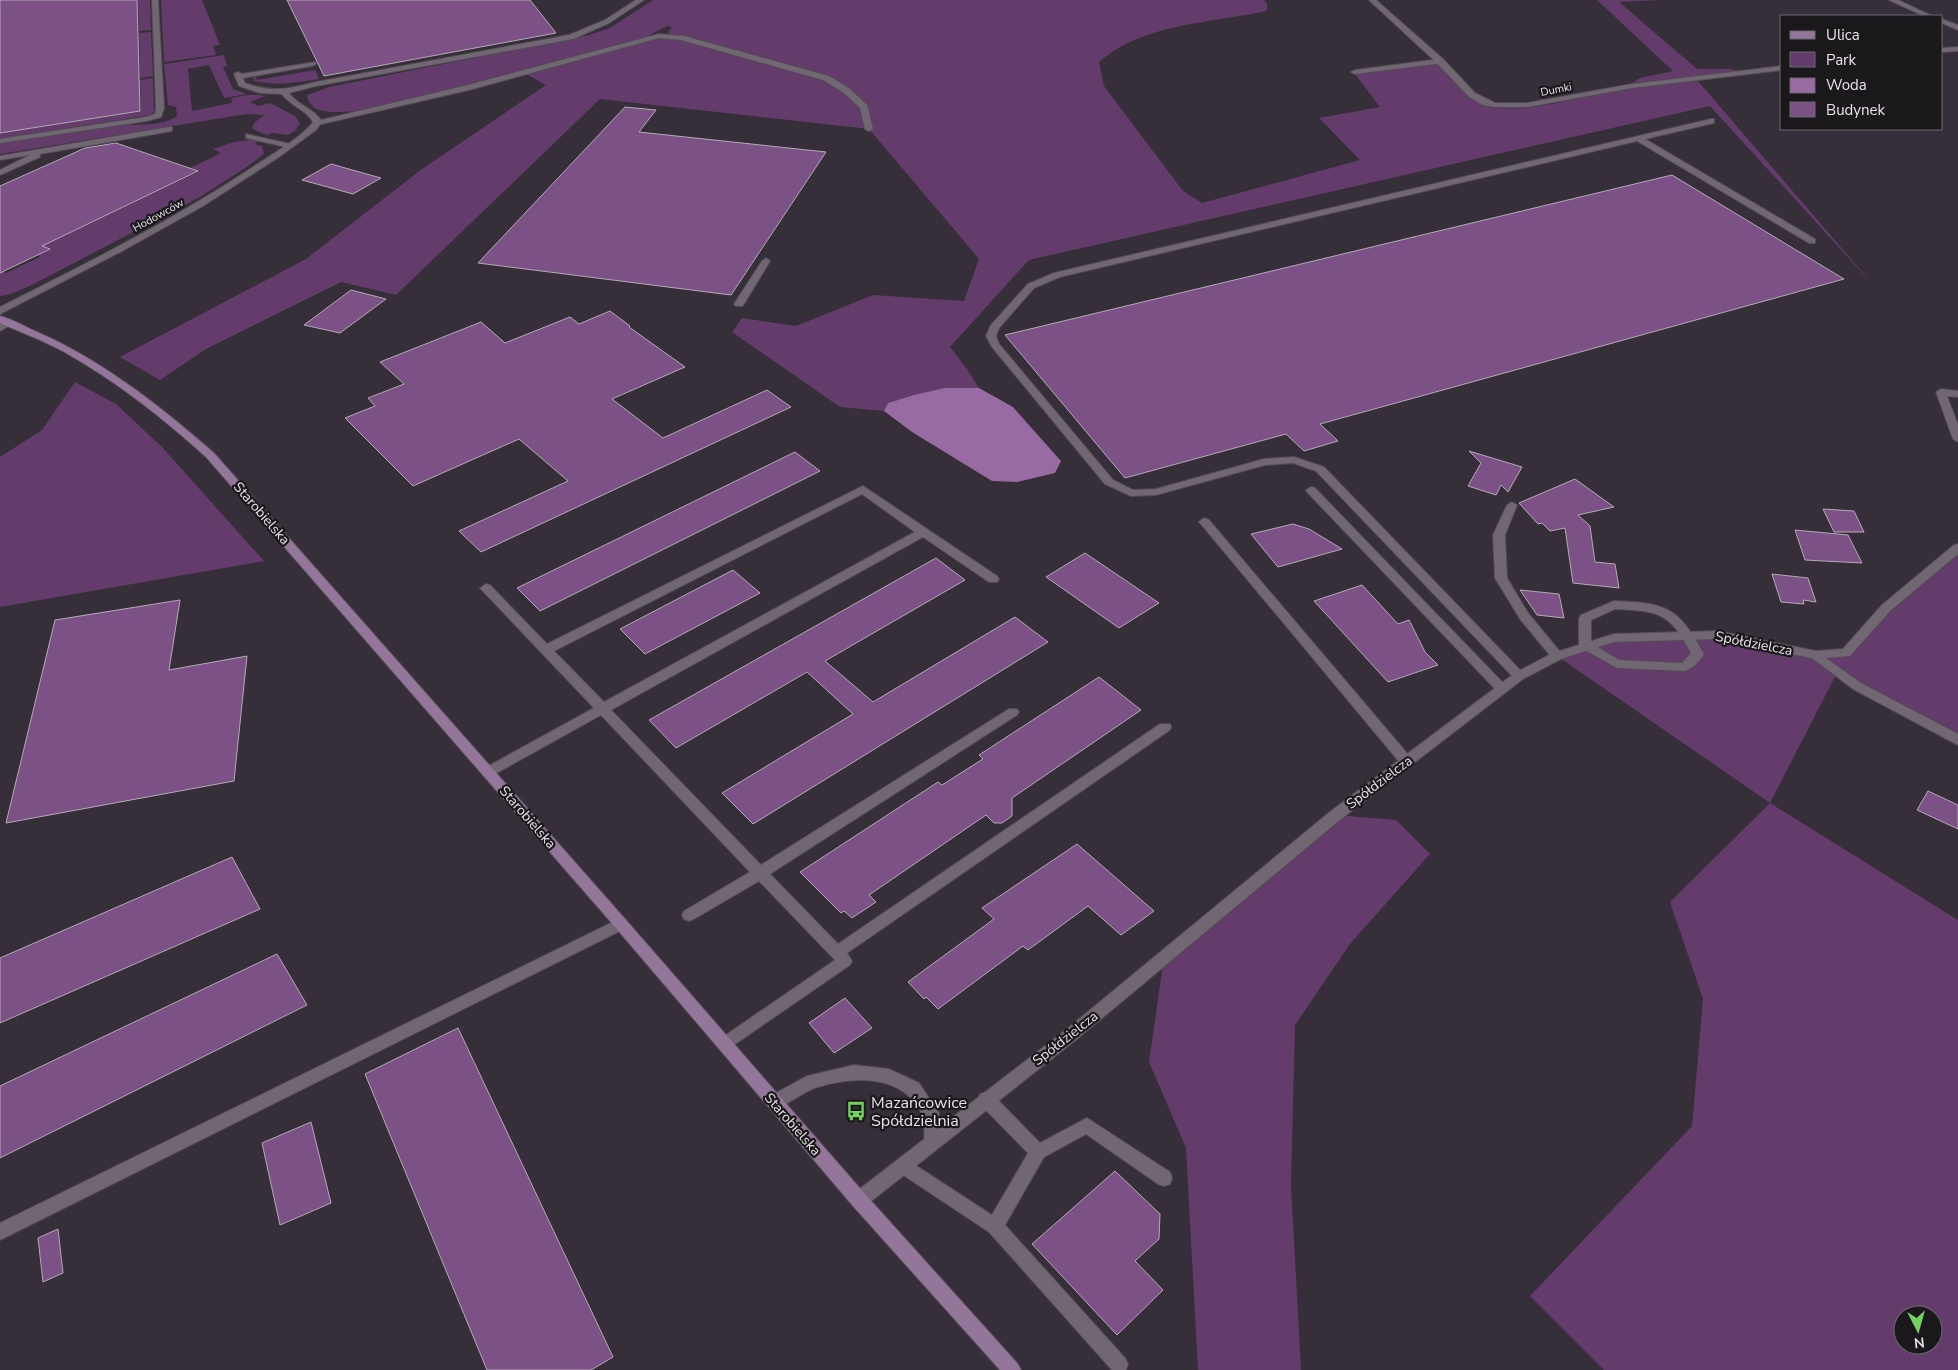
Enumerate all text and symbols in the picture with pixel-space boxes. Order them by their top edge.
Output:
legend [1780,15,1943,130]
text: Ulica [1826,25,1860,45]
text: Park [1826,50,1856,70]
text: Woda [1826,75,1867,95]
street label: Dumki [1539,79,1573,100]
text: Budynek [1826,100,1886,120]
street label: Hodowców [130,195,187,236]
street label: Starobielska [229,478,294,549]
street label: Spółdzielcza [1714,627,1794,660]
street label: Spółdzielcza [1342,751,1416,814]
street label: Starobielska [495,782,560,853]
street label: Spółdzielcza [1029,1007,1102,1070]
street label: Starobielska [760,1089,825,1160]
place label: Mazańcowice Spółdzielnia [871,1092,967,1132]
bus stop icon: Mazańcowice Spółdzielnia [845,1100,867,1122]
north arrow [1893,1305,1943,1355]
text: N [1913,1332,1926,1352]

